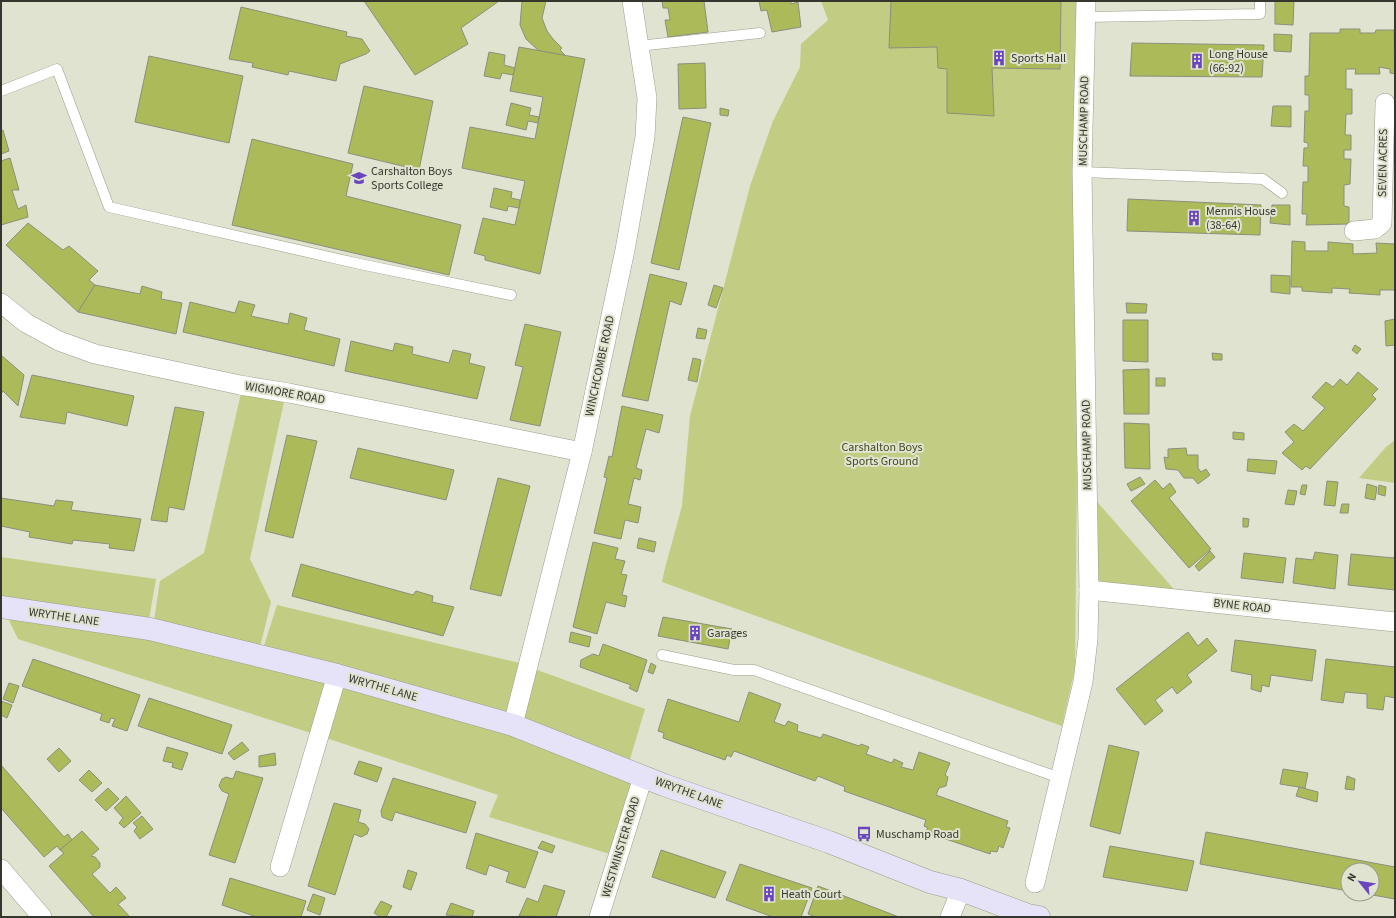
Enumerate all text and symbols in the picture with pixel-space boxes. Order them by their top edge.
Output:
place label: Long House (66-92) [1209,46,1268,77]
building icon: Sports Hall [990,49,1008,67]
place label: Sports Hall [1011,50,1066,67]
building icon: Long House (66-92) [1188,52,1206,70]
street label: MUSCHAMP ROAD [1075,76,1093,166]
street label: SEVEN ACRES [1374,129,1392,197]
place label: Carshalton Boys Sports College [371,163,452,194]
school or university icon: Carshalton Boys Sports College [350,169,368,187]
place label: Mennis House (38-64) [1206,203,1276,234]
building icon: Mennis House (38-64) [1185,209,1203,227]
street label: WINCHCOMBE ROAD [581,314,619,418]
street label: WIGMORE ROAD [244,378,326,408]
street label: MUSCHAMP ROAD [1078,400,1096,490]
park label: Carshalton Boys Sports Ground [841,439,923,470]
street label: BYNE ROAD [1212,595,1272,617]
street label: WRYTHE LANE [28,604,100,630]
building icon: Garages [686,624,704,642]
place label: Garages [707,625,747,642]
street label: WRYTHE LANE [346,670,420,706]
street label: WRYTHE LANE [653,773,725,813]
street label: WESTMINSTER ROAD [598,794,644,900]
bus stop icon: Muschamp Road [855,825,873,843]
place label: Muschamp Road [876,826,959,843]
north arrow [1340,862,1380,902]
text: N [1343,870,1360,884]
building icon: Heath Court [760,885,778,903]
place label: Heath Court [781,886,842,903]

